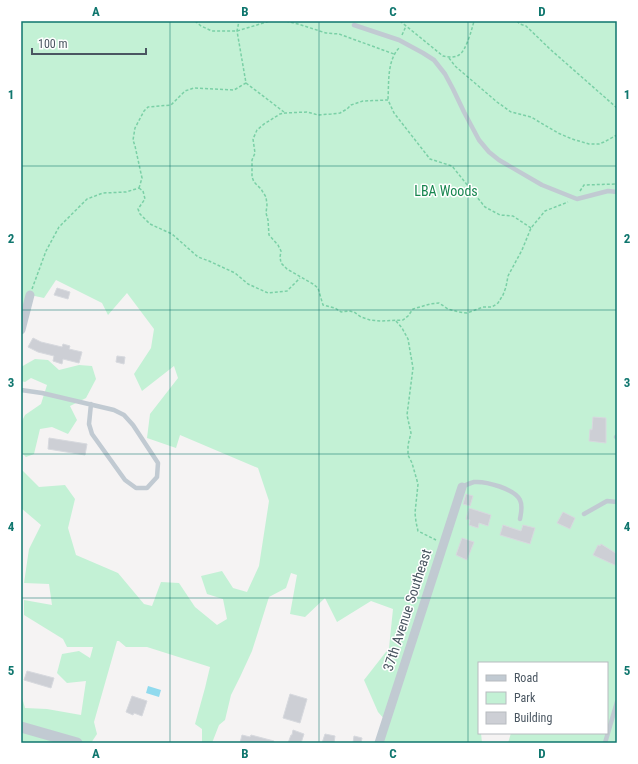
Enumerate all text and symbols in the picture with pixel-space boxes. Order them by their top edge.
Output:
text: A [92,4,100,19]
text: B [241,4,249,19]
text: C [389,4,397,19]
text: D [538,4,546,19]
scale bar [32,30,146,56]
text: 100 m [38,37,68,51]
text: 1 [8,87,14,102]
text: 1 [624,87,630,102]
park label: LBA Woods [414,183,478,199]
text: 2 [8,231,15,246]
text: 2 [624,231,631,246]
text: 3 [8,375,14,390]
text: 3 [624,375,630,390]
text: 4 [8,519,15,534]
text: 4 [624,519,631,534]
street label: 37th Avenue Southeast [380,547,434,673]
legend [478,662,608,734]
text: 5 [8,663,15,678]
text: 5 [624,663,631,678]
text: Road [514,671,538,685]
text: Park [514,691,536,705]
text: Building [514,711,552,725]
text: A [92,746,100,761]
text: B [241,746,249,761]
text: C [389,746,397,761]
text: D [538,746,546,761]

